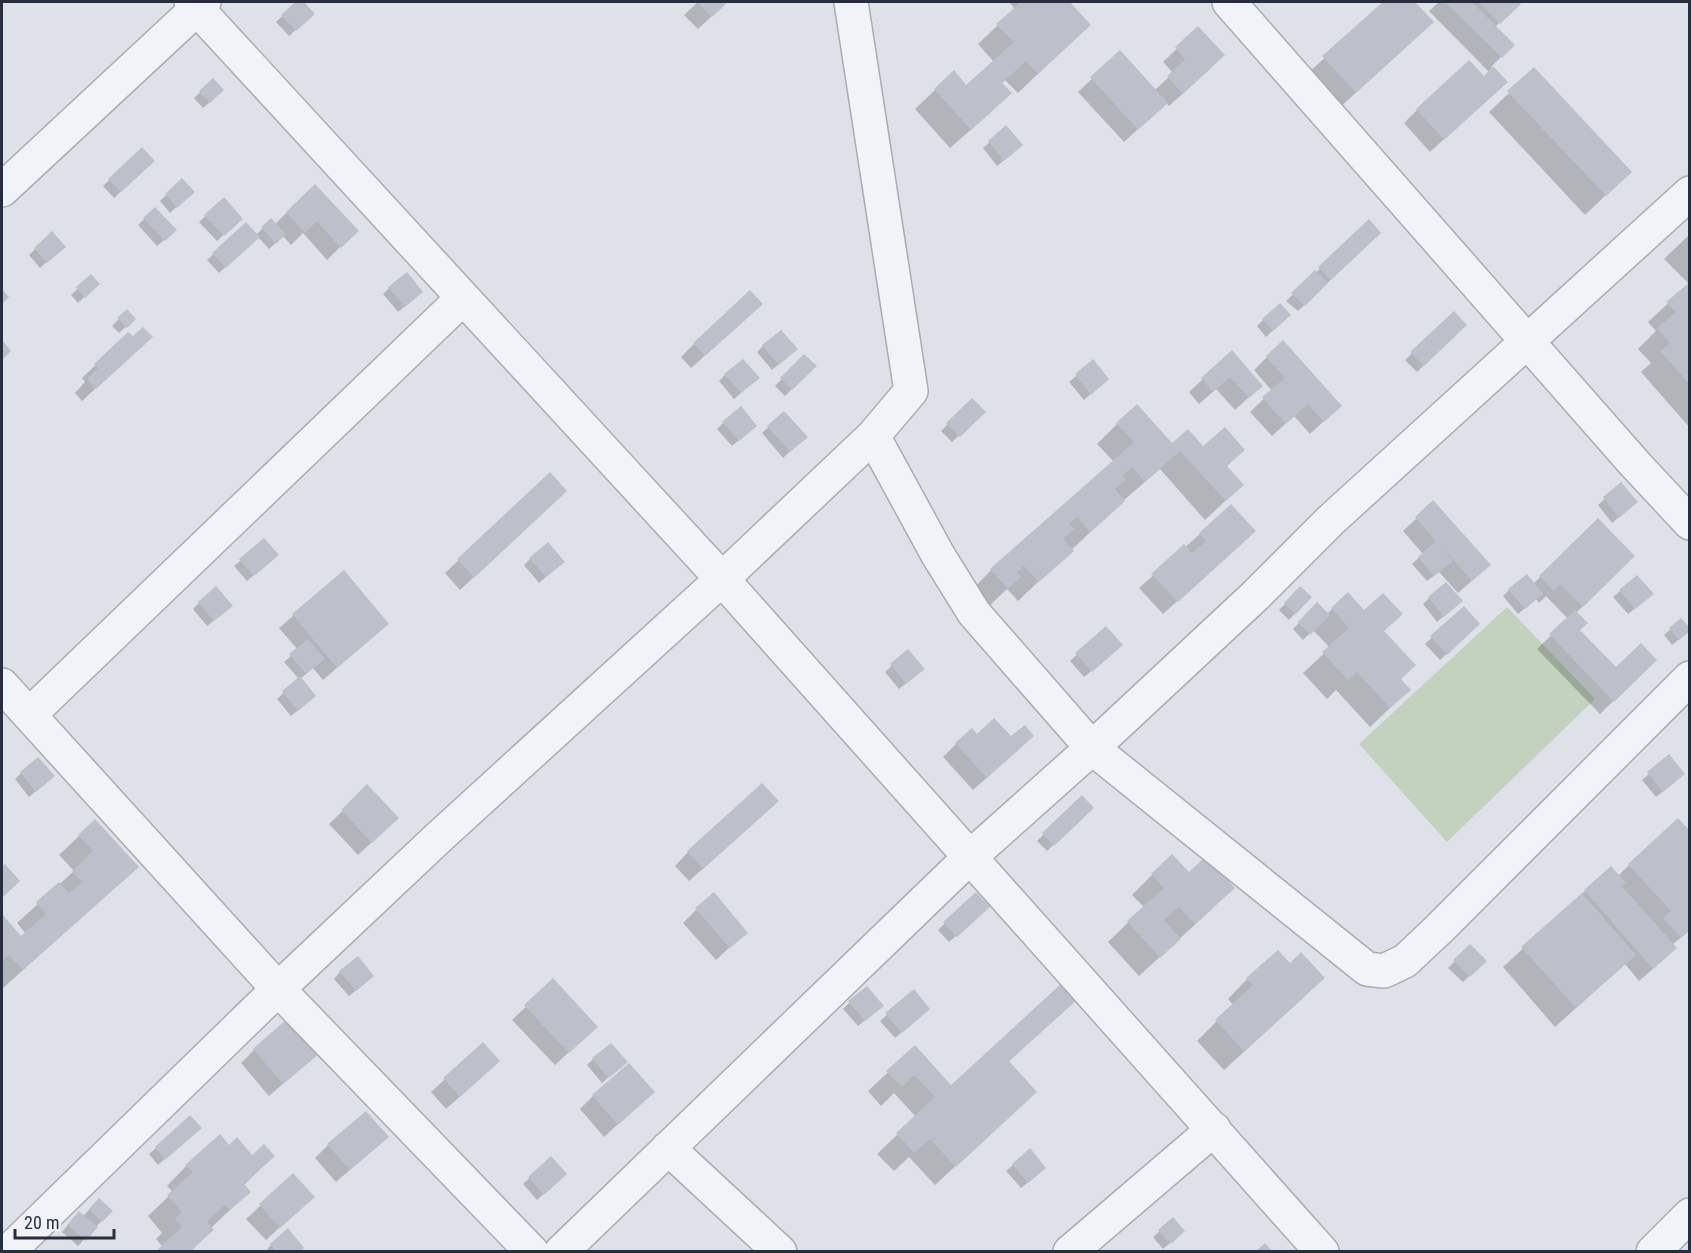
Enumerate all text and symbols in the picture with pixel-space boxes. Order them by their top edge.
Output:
scale bar [15,1202,114,1240]
text: 20 m [24,1212,59,1233]

